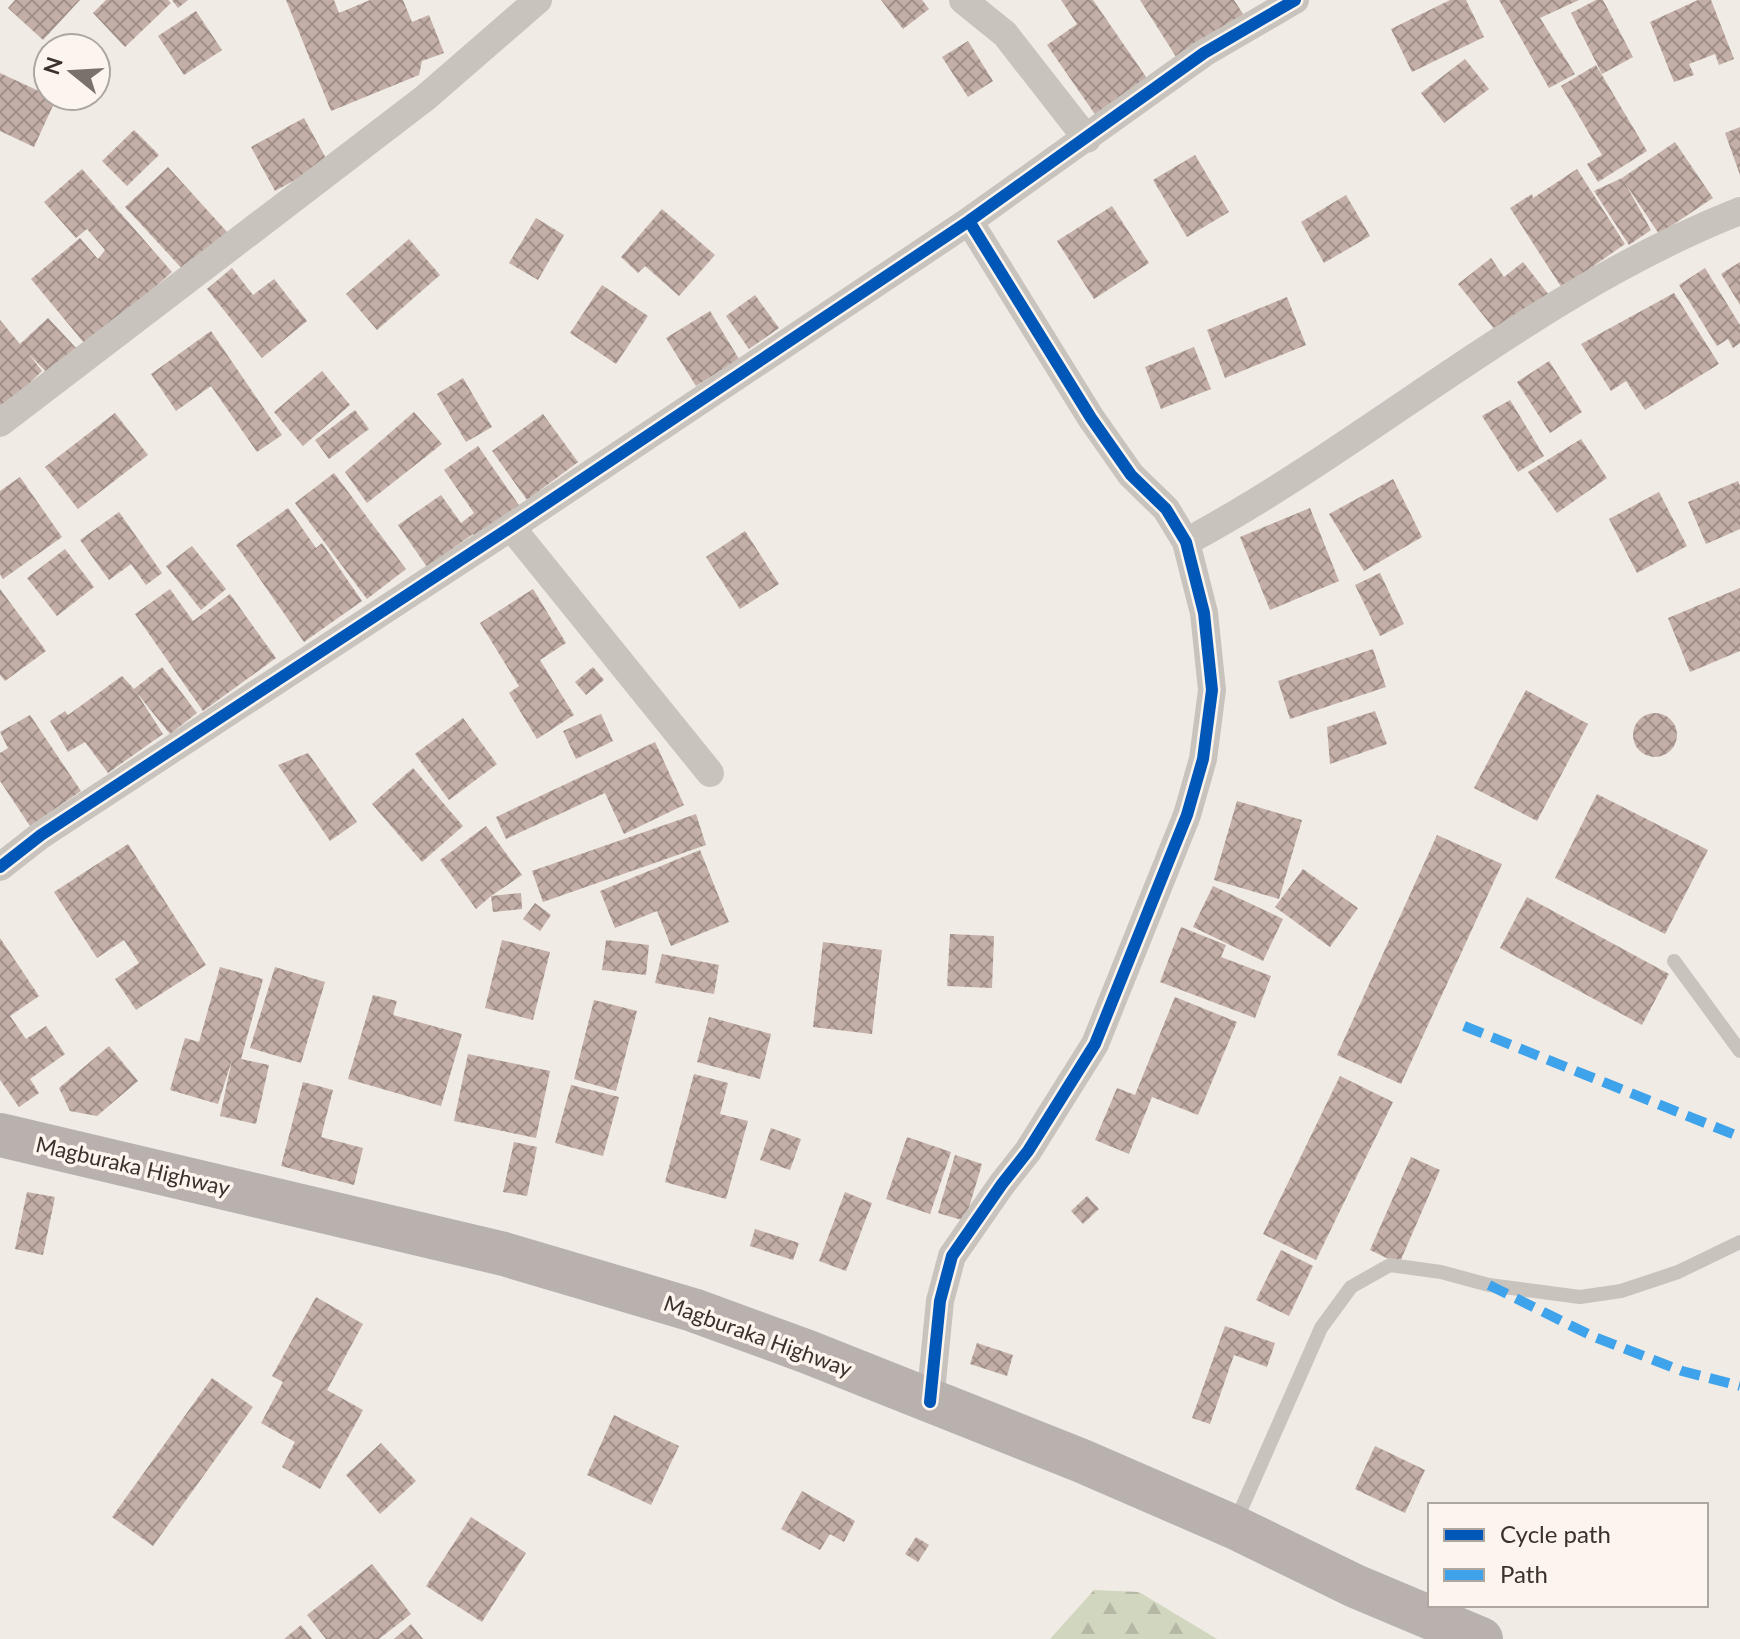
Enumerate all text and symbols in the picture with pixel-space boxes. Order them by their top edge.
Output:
north arrow [32,32,112,112]
text: N [37,53,68,78]
street label: Magburaka Highway [33,1130,233,1201]
street label: Magburaka Highway [660,1289,857,1382]
legend [1428,1503,1708,1607]
text: Cycle path [1500,1519,1611,1548]
text: Path [1500,1559,1548,1588]

